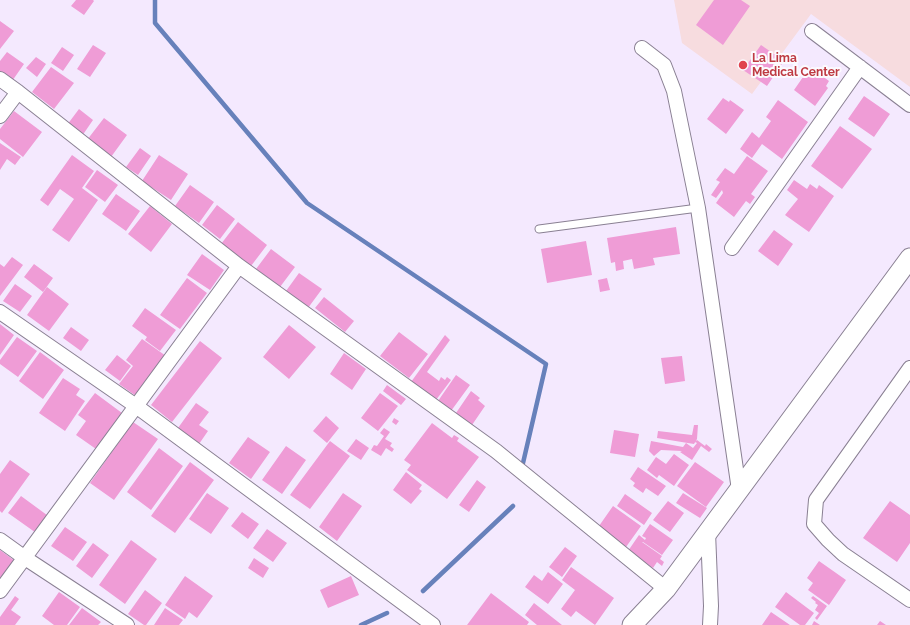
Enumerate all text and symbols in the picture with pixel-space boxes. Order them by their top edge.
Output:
place label: La Lima Medical Center [752,51,840,79]
marker: La Lima Medical Center [737,59,749,71]

